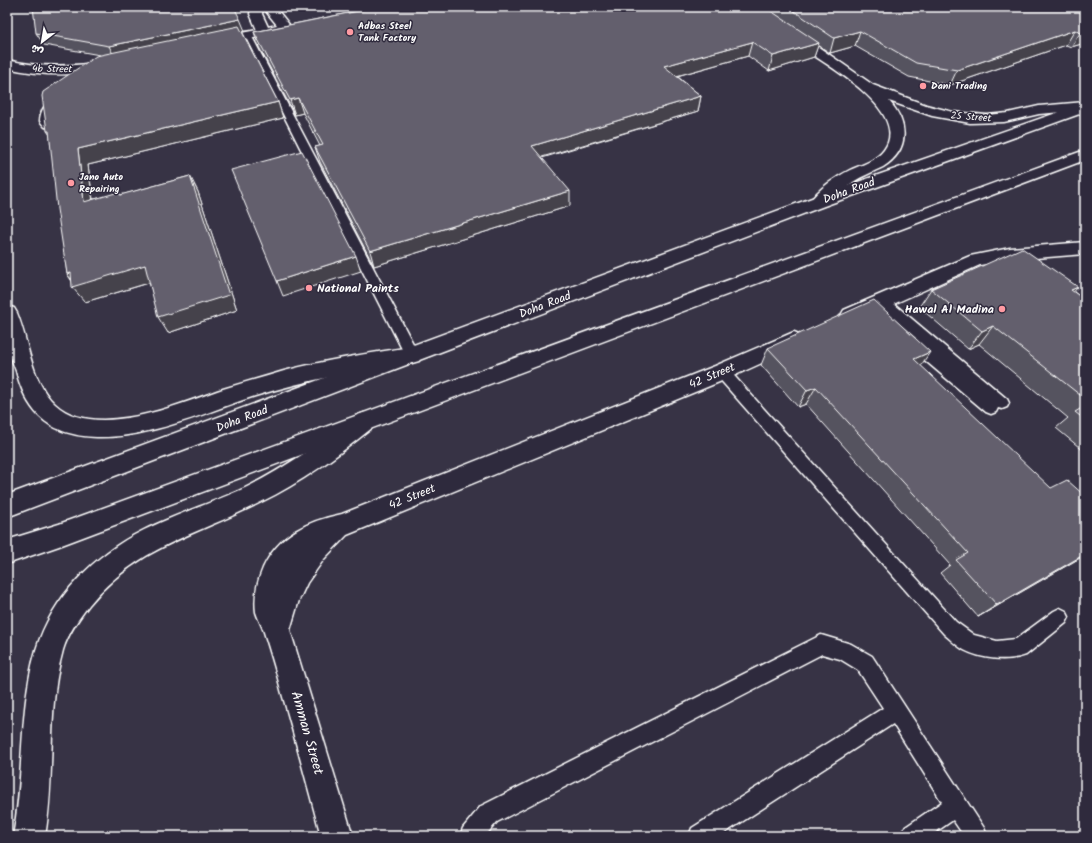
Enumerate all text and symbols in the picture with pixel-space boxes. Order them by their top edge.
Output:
place label: Adbas Steel Tank Factory [358,18,417,46]
north arrow [22,22,62,62]
marker: Adbas Steel Tank Factory [345,27,355,37]
text: ش [28,39,47,61]
street label: 4b Street [32,61,72,77]
place label: Dani Trading [931,78,987,94]
marker: Dani Trading [918,81,928,91]
street label: 25 Street [950,108,992,126]
place label: Jano Auto Repairing [79,169,124,197]
street label: Doha Road [820,172,879,209]
marker: Jano Auto Repairing [66,178,76,188]
place label: National Paints [317,279,399,298]
marker: National Paints [304,283,314,293]
street label: Doha Road [516,286,575,324]
place label: Hawal Al Madina [905,300,994,319]
marker: Hawal Al Madina [997,304,1007,314]
street label: 42 Street [686,358,739,394]
street label: Doha Road [213,400,272,438]
street label: 42 Street [386,479,439,515]
street label: Amman Street [285,689,330,778]

